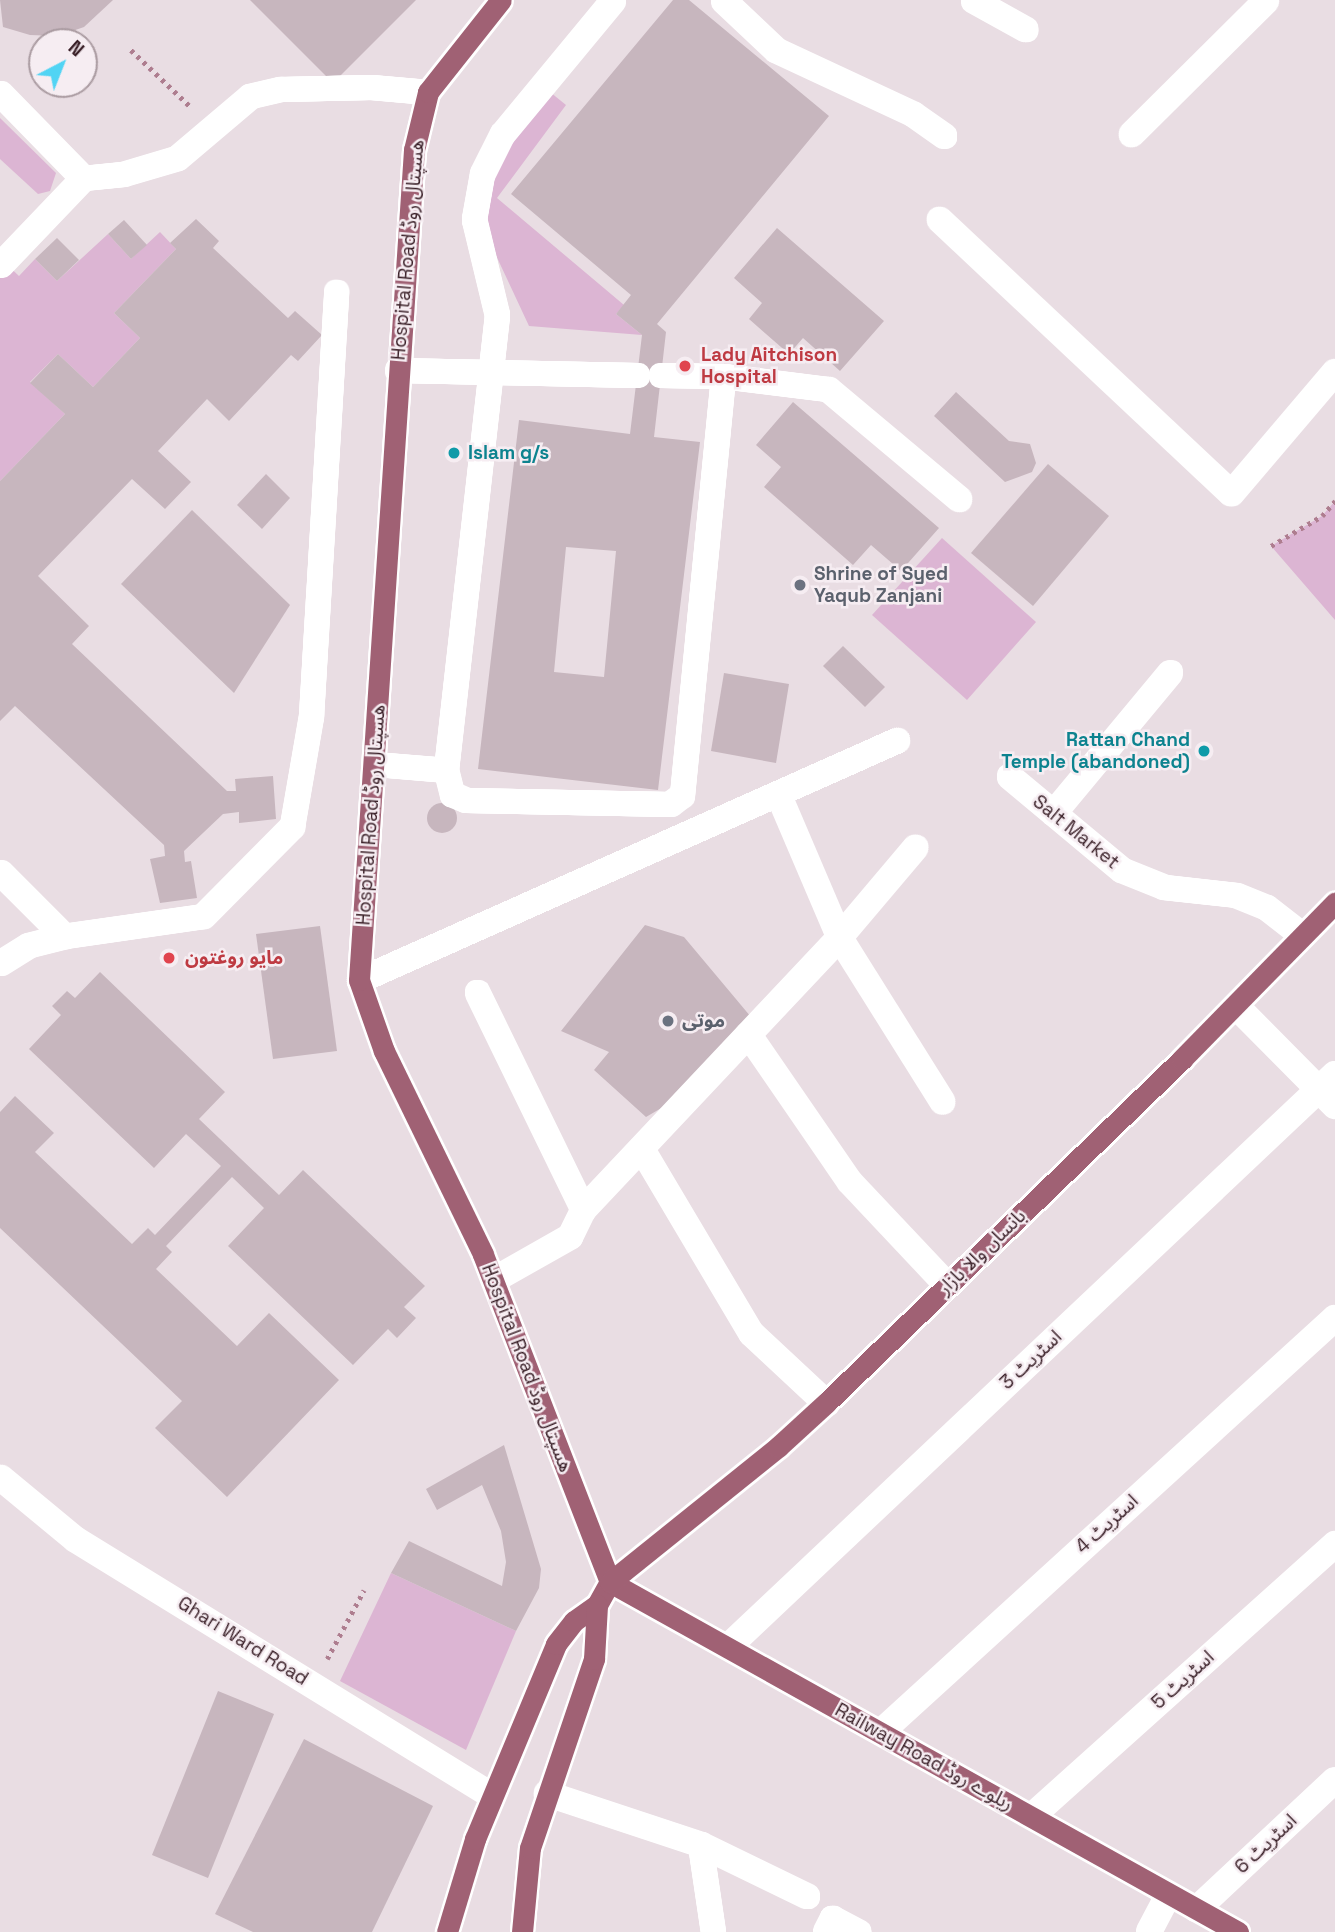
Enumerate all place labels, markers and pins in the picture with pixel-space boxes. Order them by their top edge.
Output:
place label: Lady Aitchison Hospital [701,344,837,388]
marker: Lady Aitchison Hospital [675,356,695,376]
place label: Islam g/s [468,442,549,464]
marker: Islam g/s [446,445,462,461]
place label: Shrine of Syed Yaqub Zanjani [814,563,948,607]
marker: Shrine of Syed Yaqub Zanjani [792,577,808,593]
place label: Rattan Chand Temple (abandoned) [1001,729,1190,773]
marker: Rattan Chand Temple (abandoned) [1196,743,1212,759]
place label: مایو روغتون [185,947,283,969]
marker: مایو روغتون [159,948,179,968]
place label: موتی [682,1010,725,1032]
marker: موتی [660,1013,676,1029]

